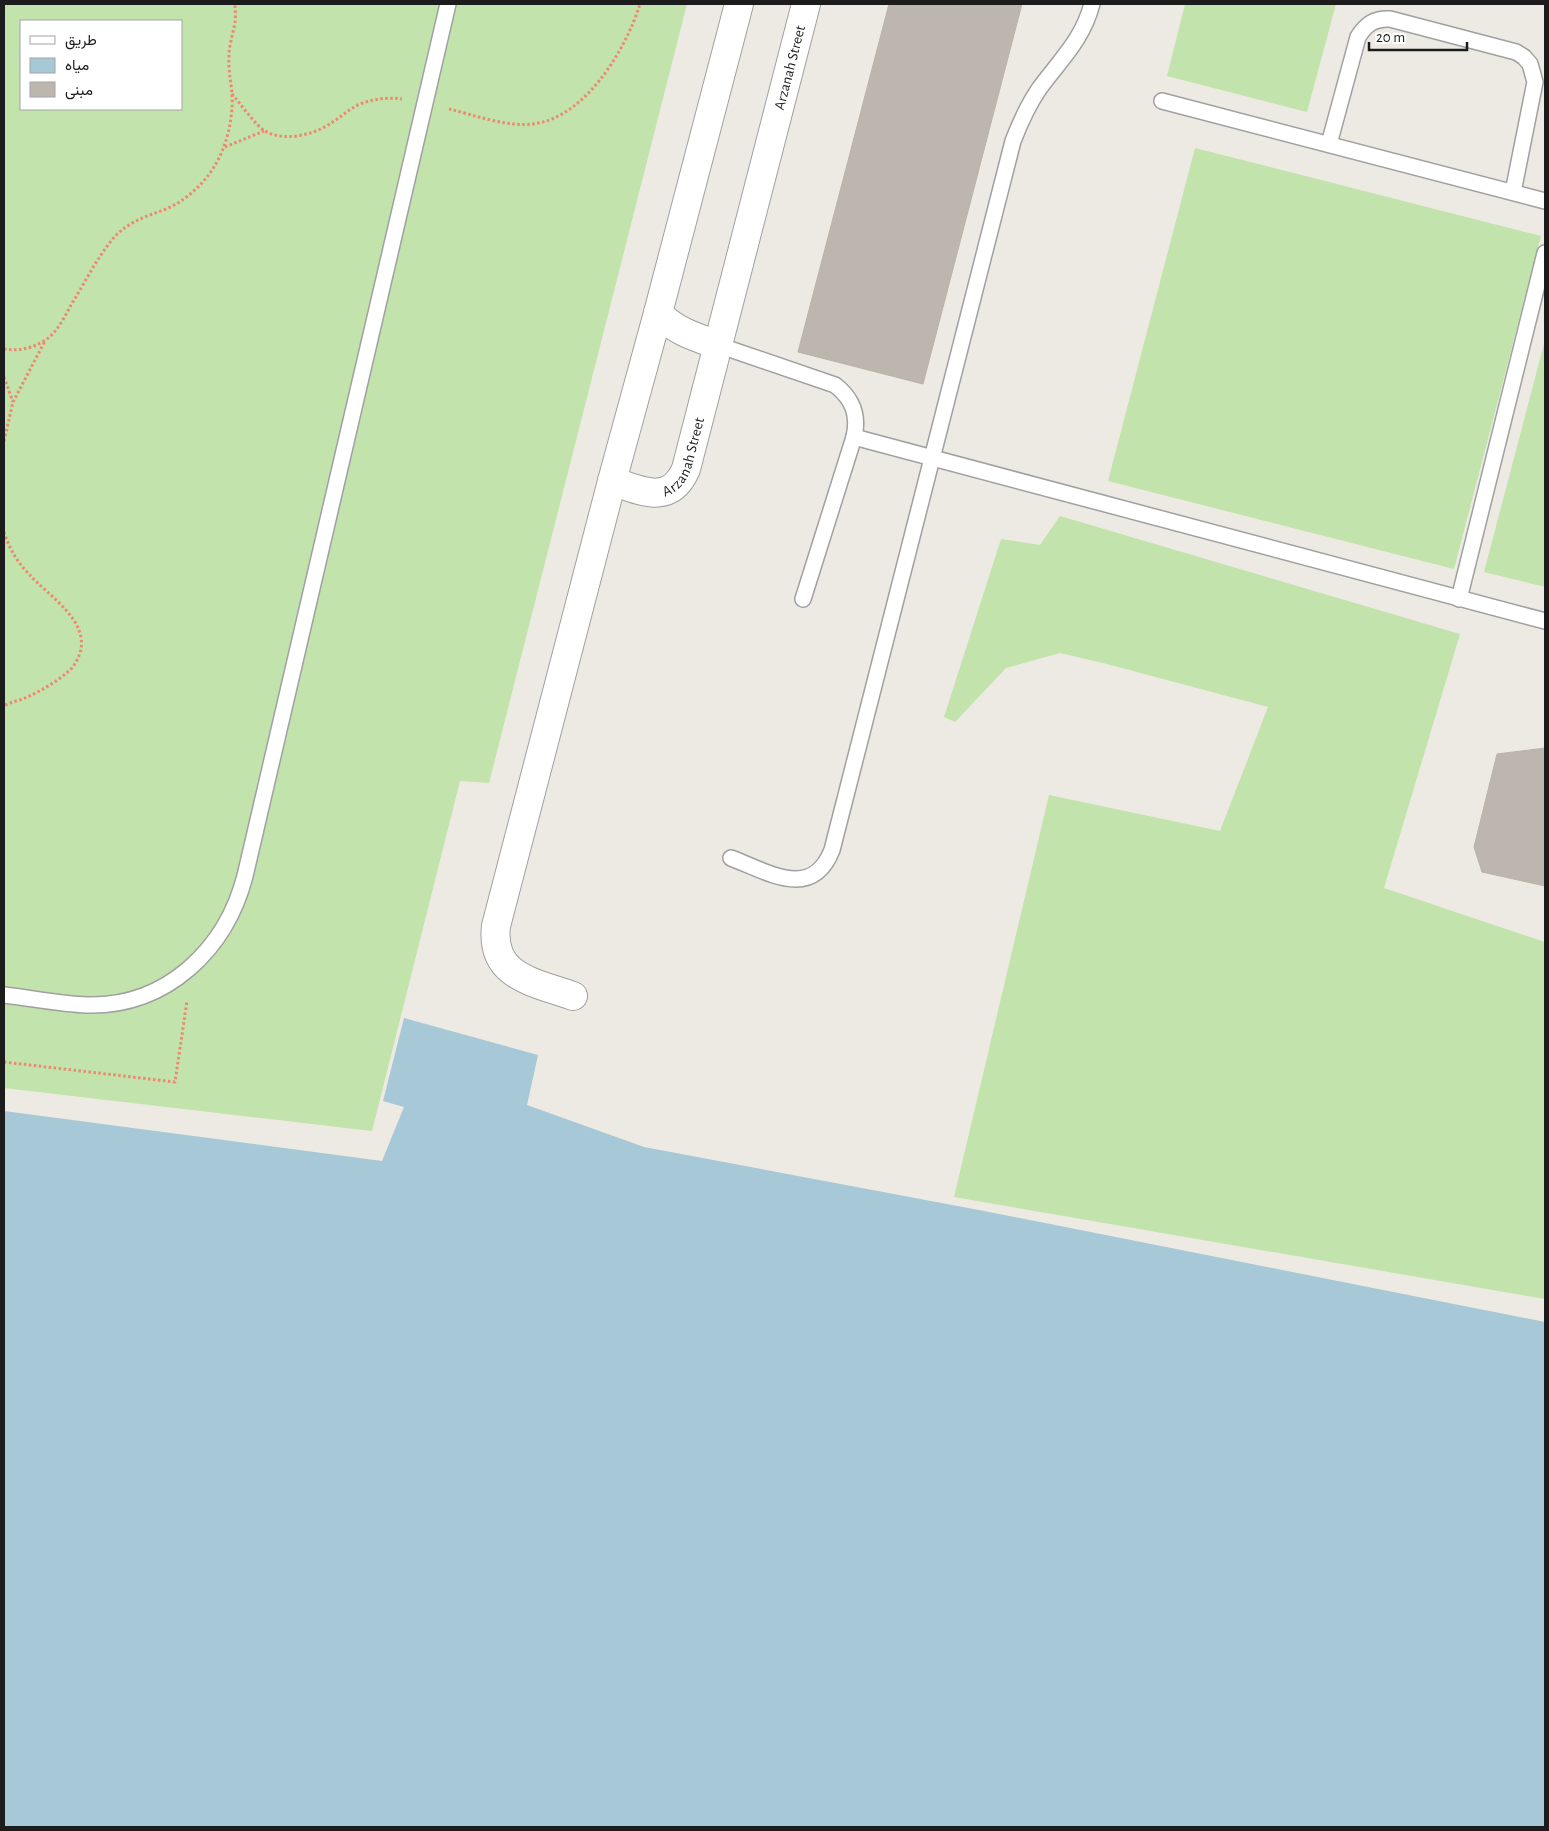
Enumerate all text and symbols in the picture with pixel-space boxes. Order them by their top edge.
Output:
legend [20,20,182,110]
scale bar [1369,20,1466,52]
street label: Arzanah Street [772,24,808,111]
text: 20 m [1376,30,1405,45]
text: طريق [65,33,97,50]
text: مياه [65,58,89,74]
text: مبنى [65,83,93,100]
street label: Arzanah Street [660,416,707,499]

